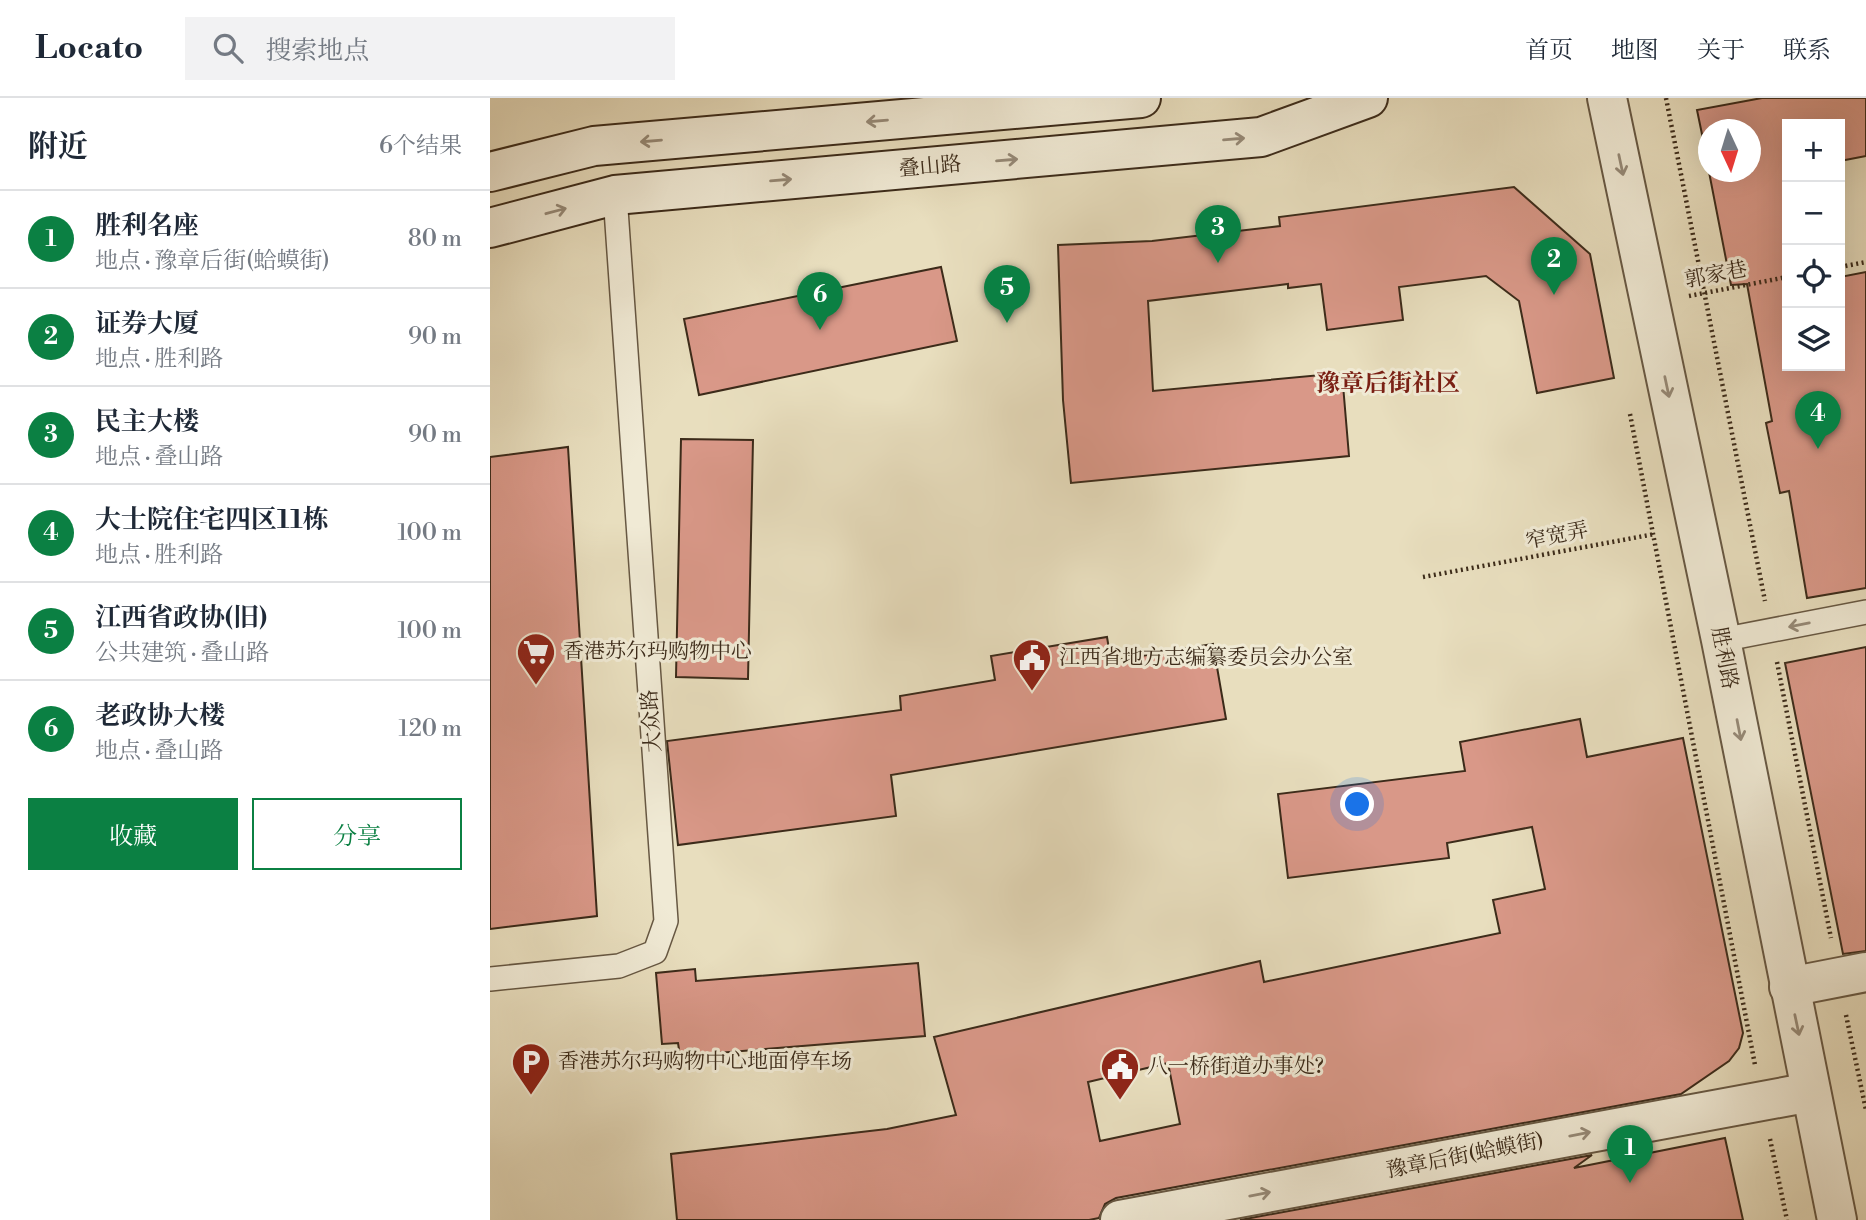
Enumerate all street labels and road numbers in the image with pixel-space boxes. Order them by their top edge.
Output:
street label: 叠山路 [897,151,963,183]
street label: 郭家巷 [1683,256,1749,294]
street label: 窄宽弄 [1524,517,1590,555]
street label: 胜利路 [1705,625,1743,691]
street label: 大众路 [637,689,667,753]
street label: 豫章后街(蛤蟆街) [1384,1128,1546,1184]

